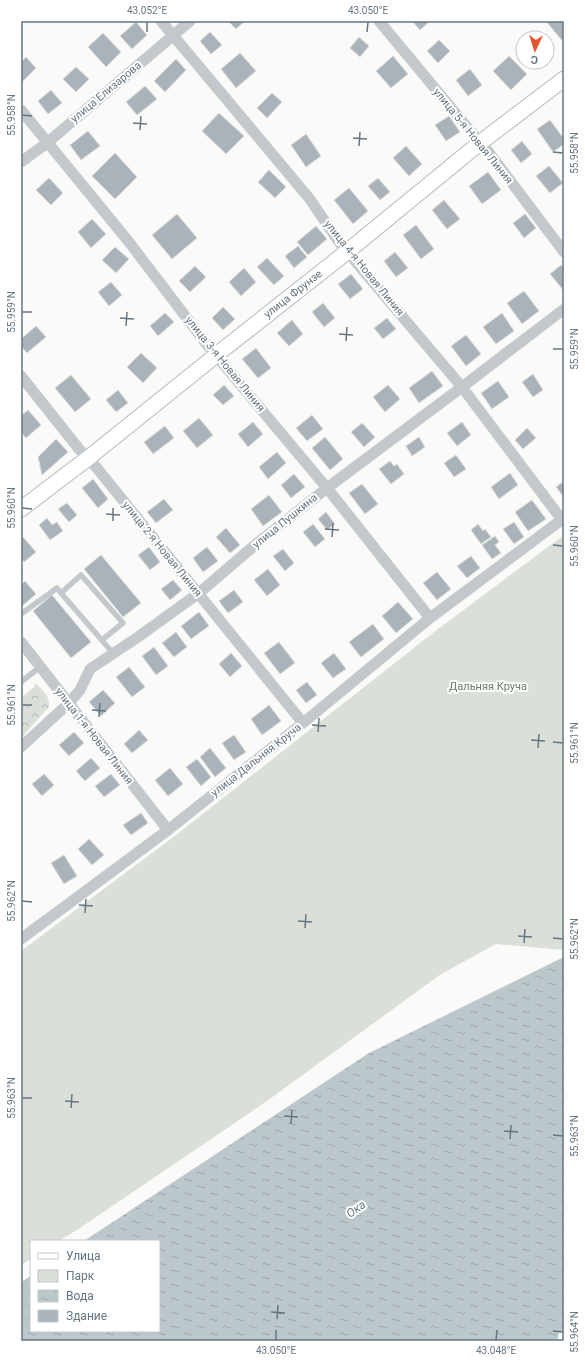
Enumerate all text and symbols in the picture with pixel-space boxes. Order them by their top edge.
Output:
text: 43.052°E [127,5,167,16]
text: 43.050°E [348,5,388,16]
north arrow [515,30,555,70]
text: С [530,53,538,66]
street label: улица Елизарова [68,59,144,125]
street label: улица 5-я Новая Линия [431,86,515,186]
text: 55.958°N [6,94,17,136]
text: 55.958°N [569,132,580,174]
street label: улица 4-я Новая Линия [322,218,406,318]
street label: улица Фрунзе [261,267,325,321]
text: 55.959°N [6,291,17,333]
street label: улица 3-я Новая Линия [183,314,267,414]
text: 55.959°N [569,328,580,370]
text: 55.960°N [6,487,17,529]
street label: улица Пушкина [250,491,320,551]
street label: улица 2-я Новая Линия [120,499,204,599]
text: 55.960°N [569,525,580,567]
park label: Дальняя Круча [449,680,527,693]
text: 55.961°N [6,684,17,726]
street label: улица 1-я Новая Линия [52,685,136,787]
street label: улица Дальняя Круча [208,721,304,799]
text: 55.961°N [569,722,580,764]
text: 55.962°N [6,880,17,922]
text: 55.962°N [569,918,580,960]
text: 55.963°N [6,1077,17,1119]
text: 55.963°N [569,1115,580,1157]
water label: Ока [344,1197,368,1221]
legend [30,1240,160,1332]
text: Улица [66,1249,101,1263]
text: Парк [66,1269,95,1283]
text: Вода [66,1289,94,1303]
text: Здание [66,1309,107,1323]
text: 55.964°N [569,1311,580,1353]
text: 43.050°E [256,1345,296,1356]
text: 43.048°E [476,1345,516,1356]

